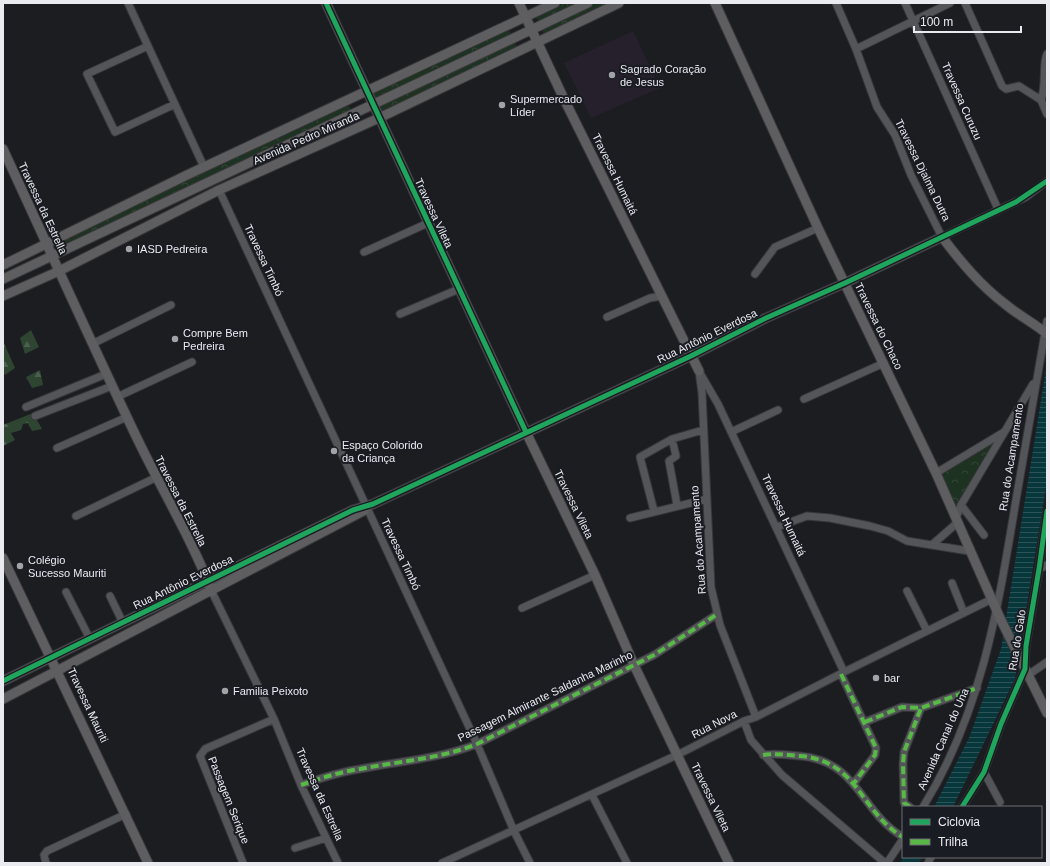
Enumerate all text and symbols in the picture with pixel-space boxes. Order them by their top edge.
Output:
scale bar [914,8,1021,34]
text: 100 m [920,15,953,29]
street label: Travessa Curuzu [940,60,984,142]
place label: Sagrado Coração de Jesus [620,63,706,88]
marker: Sagrado Coração de Jesus [607,70,617,80]
place label: Supermercado Líder [510,93,582,118]
marker: Supermercado Líder [497,100,507,110]
street label: Avenida Pedro Miranda [251,109,362,167]
street label: Travessa Djalma Dutra [893,117,953,224]
street label: Travessa Humaitá [590,131,640,217]
street label: Travessa da Estrella [16,160,70,257]
street label: Travessa Vileta [413,176,456,250]
street label: Travessa Timbó [242,222,286,298]
place label: IASD Pedreira [137,243,208,255]
marker: IASD Pedreira [124,244,134,254]
street label: Travessa do Chaco [853,281,905,371]
street label: Rua Antônio Everdosa [655,306,760,365]
place label: Compre Bem Pedreira [183,327,248,352]
marker: Compre Bem Pedreira [170,334,180,344]
street label: Rua do Acampamento [997,402,1025,512]
place label: Espaço Colorido da Criança [342,439,423,464]
marker: Espaço Colorido da Criança [329,446,339,456]
street label: Travessa da Estrella [153,454,209,549]
street label: Travessa Vileta [552,468,596,541]
street label: Travessa Humaitá [760,472,809,559]
street label: Rua do Acampamento [688,485,708,595]
street label: Travessa Timbó [379,516,423,592]
street label: Rua Antônio Everdosa [131,552,236,611]
place label: Colégio Sucesso Mauriti [28,554,106,579]
marker: Colégio Sucesso Mauriti [15,561,25,571]
street label: Rua do Galo [1006,609,1028,671]
street label: Passagem Almirante Saldanha Marinho [456,648,634,744]
street label: Travessa Mauriti [65,666,111,744]
place label: bar [884,672,900,684]
marker: bar [871,673,881,683]
place label: Familia Peixoto [233,685,308,697]
marker: Familia Peixoto [220,686,230,696]
street label: Avenida Canal do Una [915,686,971,792]
street label: Rua Nova [689,707,739,740]
street label: Travessa da Estrella [294,746,346,843]
street label: Passagem Serique [206,755,252,845]
street label: Travessa Vileta [689,761,733,834]
legend [902,806,1042,858]
text: Ciclovia [938,815,980,829]
text: Trilha [938,835,968,849]

